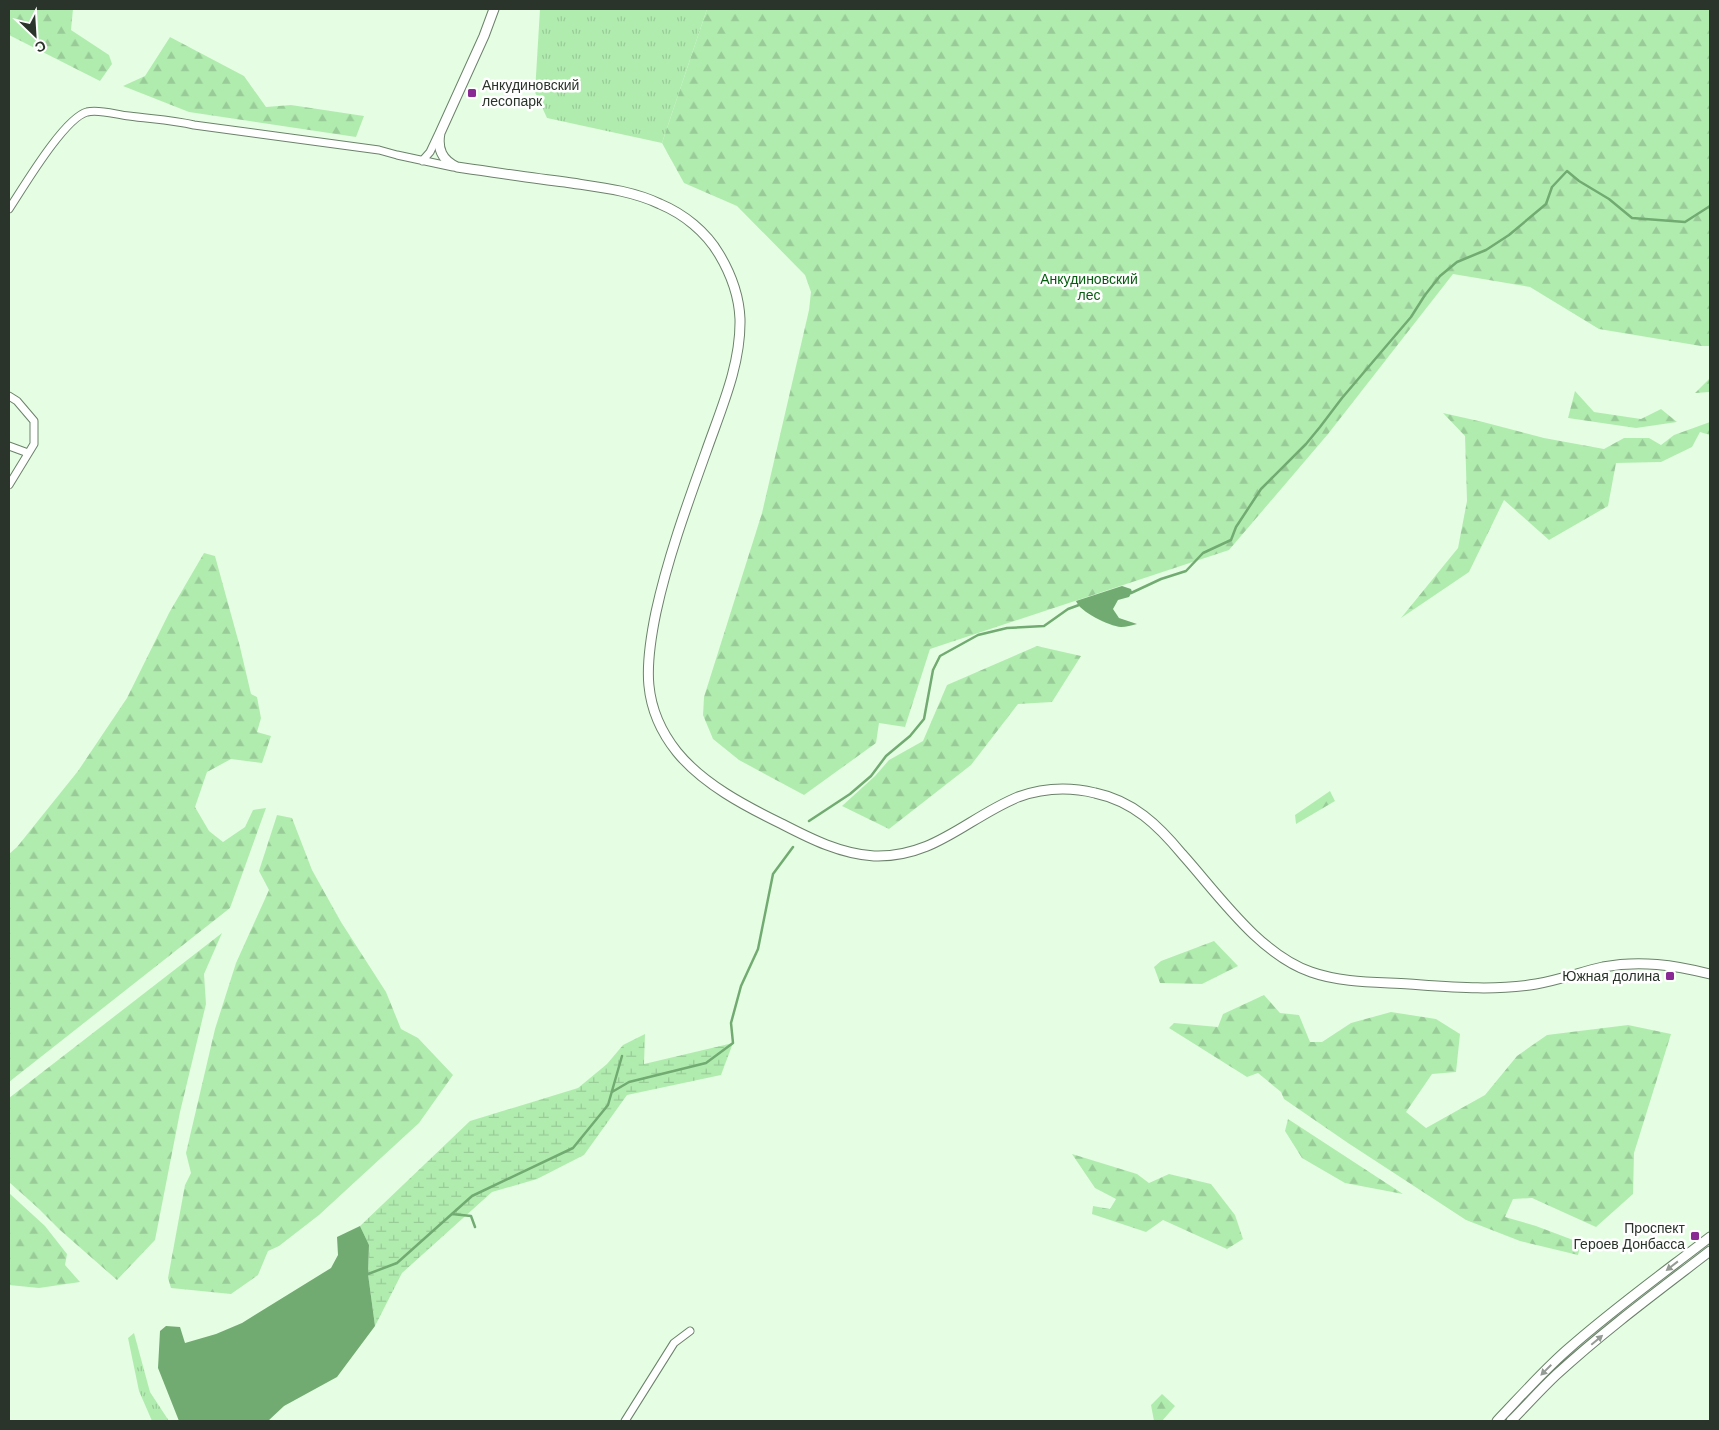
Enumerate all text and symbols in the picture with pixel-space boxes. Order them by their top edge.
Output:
north arrow [10,10,60,60]
text: С [33,37,48,56]
place label: Анкудиновский лесопарк [482,77,579,109]
marker: Анкудиновский лесопарк [466,87,478,99]
park label: Анкудиновский лес [1040,271,1138,303]
place label: Южная долина [1562,968,1660,984]
marker: Южная долина [1664,970,1676,982]
place label: Проспект Героев Донбасса [1573,1220,1686,1252]
marker: Проспект Героев Донбасса [1689,1230,1701,1242]
one-way arrow [1666,1261,1679,1272]
one-way arrow [1590,1334,1603,1345]
one-way arrow [1541,1363,1553,1375]

